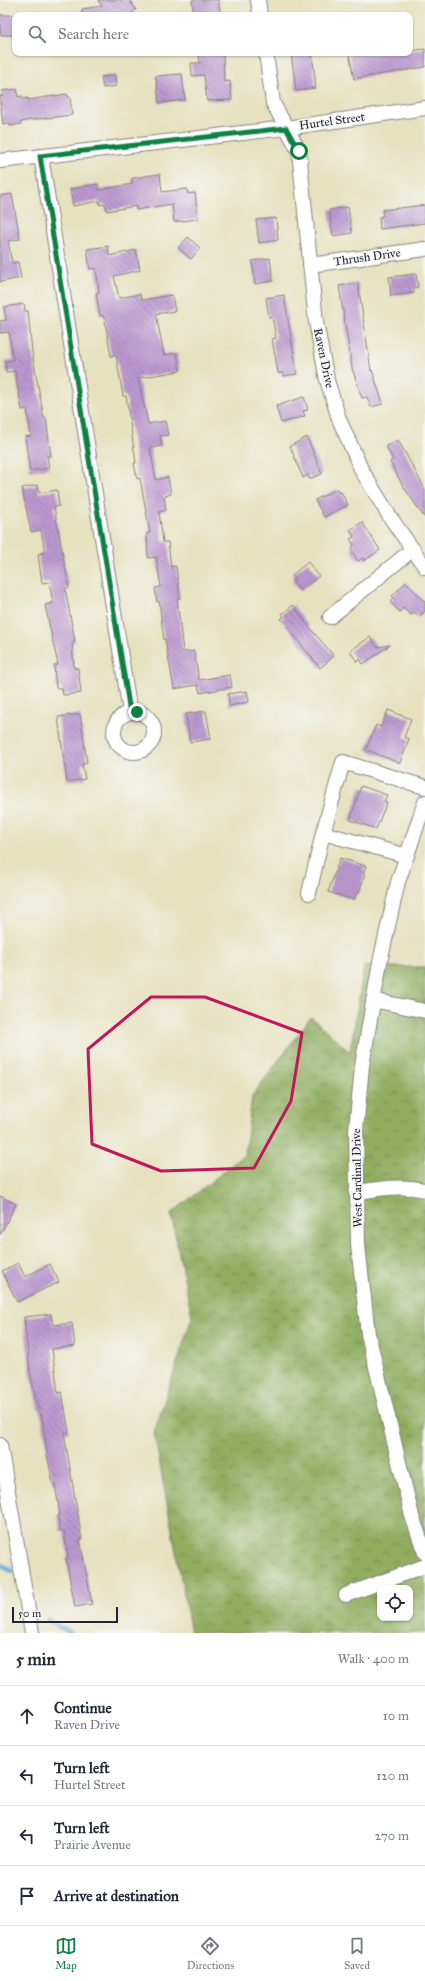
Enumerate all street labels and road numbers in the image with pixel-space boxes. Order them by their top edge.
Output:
street label: Hurtel Street [298,109,366,133]
street label: Thrush Drive [333,245,401,269]
street label: Raven Drive [311,327,337,389]
street label: West Cardinal Drive [349,1128,365,1228]

